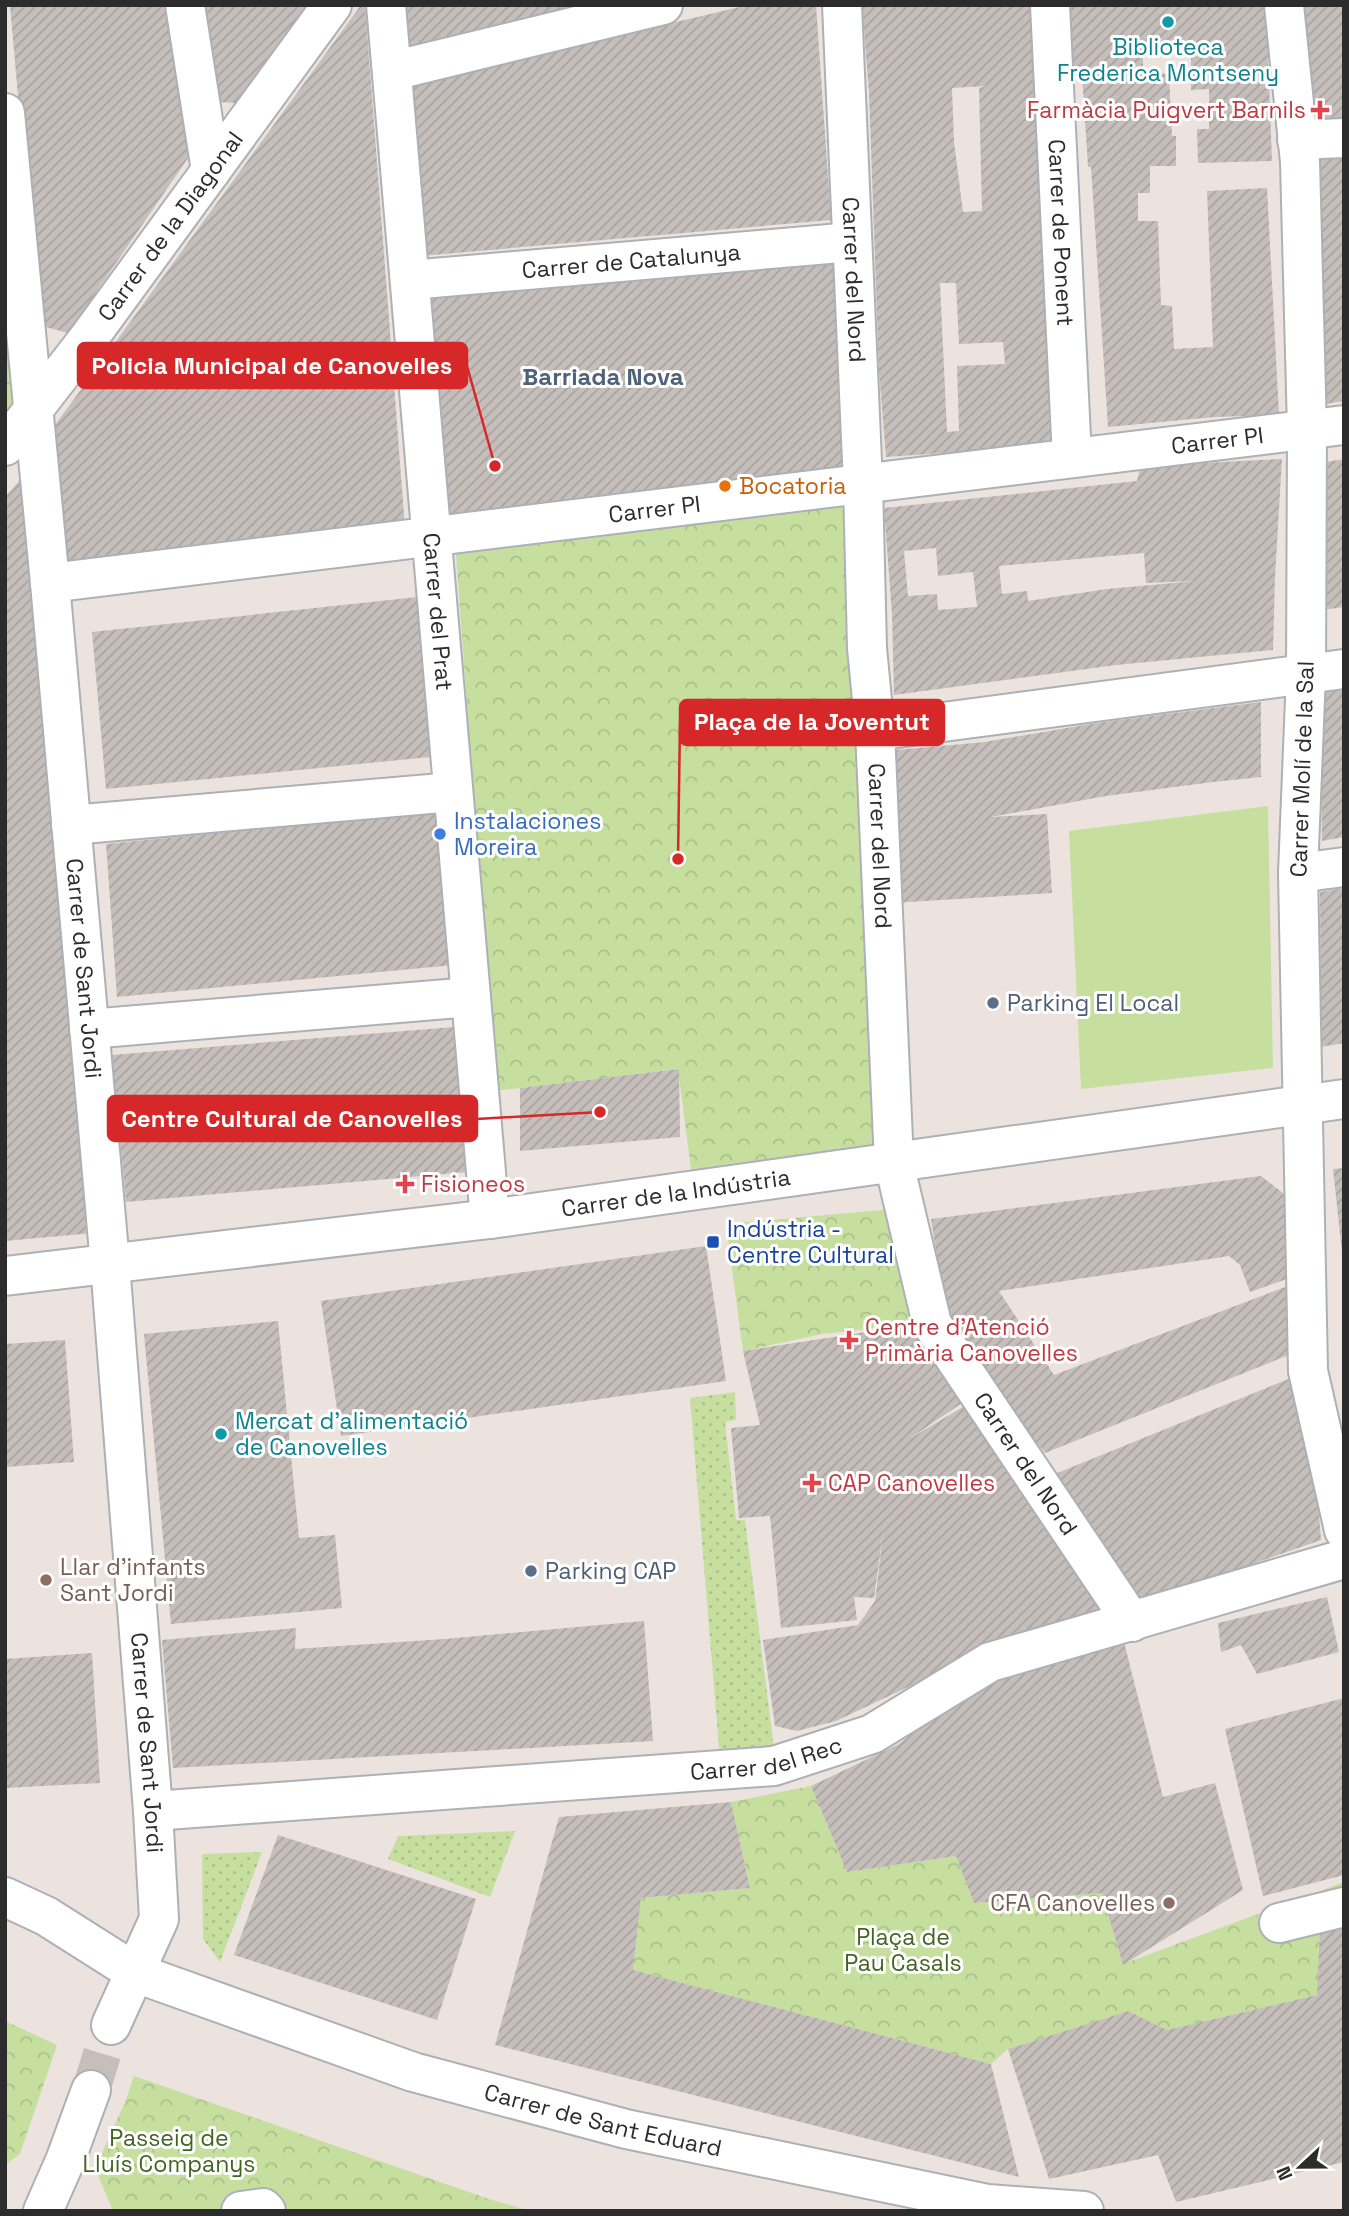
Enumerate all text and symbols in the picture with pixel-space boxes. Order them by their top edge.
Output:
marker: Biblioteca Frederica Montseny [1160,14,1176,30]
place label: Biblioteca Frederica Montseny [1057,32,1279,88]
place label: Farmàcia Puigvert Barnils [1027,95,1306,125]
marker: Farmàcia Puigvert Barnils [1312,102,1328,118]
street label: Carrer de la Diagonal [91,125,250,327]
street label: Carrer de Ponent [1042,138,1081,327]
street label: Carrer del Nord [835,196,873,363]
street label: Carrer de Catalunya [521,237,742,285]
callout: Policia Municipal de Canovelles [78,343,467,388]
text: Policia Municipal de Canovelles [92,350,452,381]
district label: Barriada Nova [522,361,684,392]
street label: Carrer PI [1170,420,1265,461]
place label: Bocatoria [739,471,847,501]
marker: Bocatoria [717,478,733,494]
street label: Carrer PI [607,489,702,530]
street label: Carrer del Prat [416,532,460,692]
street label: Carrer Molí de la Sal [1283,660,1321,878]
callout: Plaça de la Joventut [680,700,944,745]
text: Plaça de la Joventut [694,706,930,737]
street label: Carrer del Nord [861,763,899,929]
place label: Instalaciones Moreira [454,806,601,862]
marker: Instalaciones Moreira [432,826,448,842]
street label: Carrer de Sant Jordi [59,857,109,1080]
place label: Parking El Local [1007,988,1179,1018]
marker: Parking El Local [985,995,1001,1011]
callout: Centre Cultural de Canovelles [108,1096,477,1141]
text: Centre Cultural de Canovelles [121,1103,463,1134]
street label: Carrer de la Indústria [559,1162,792,1224]
place label: Fisioneos [421,1169,525,1199]
marker: Fisioneos [395,1174,415,1194]
place label: Indústria - Centre Cultural [727,1214,894,1270]
marker: Indústria - Centre Cultural [705,1234,721,1250]
place label: Centre d'Atenció Primària Canovelles [865,1312,1078,1368]
marker: Centre d'Atenció Primària Canovelles [839,1330,859,1350]
street label: Carrer del Nord [967,1387,1084,1541]
place label: Mercat d'alimentació de Canovelles [235,1406,468,1462]
marker: Mercat d'alimentació de Canovelles [213,1426,229,1442]
place label: CAP Canovelles [828,1468,995,1498]
marker: CAP Canovelles [802,1473,822,1493]
place label: Llar d'infants Sant Jordi [60,1552,206,1608]
place label: Parking CAP [545,1556,676,1586]
marker: Parking CAP [523,1563,539,1579]
marker: Llar d'infants Sant Jordi [38,1572,54,1588]
street label: Carrer de Sant Jordi [124,1631,170,1854]
street label: Carrer del Rec [689,1730,846,1787]
place label: CFA Canovelles [990,1888,1155,1918]
marker: CFA Canovelles [1161,1895,1177,1911]
park label: Plaça de Pau Casals [844,1922,962,1978]
street label: Carrer de Sant Eduard [481,2077,724,2163]
park label: Passeig de Lluís Companys [83,2123,255,2179]
north arrow [1265,2132,1335,2202]
text: N [1271,2163,1299,2184]

